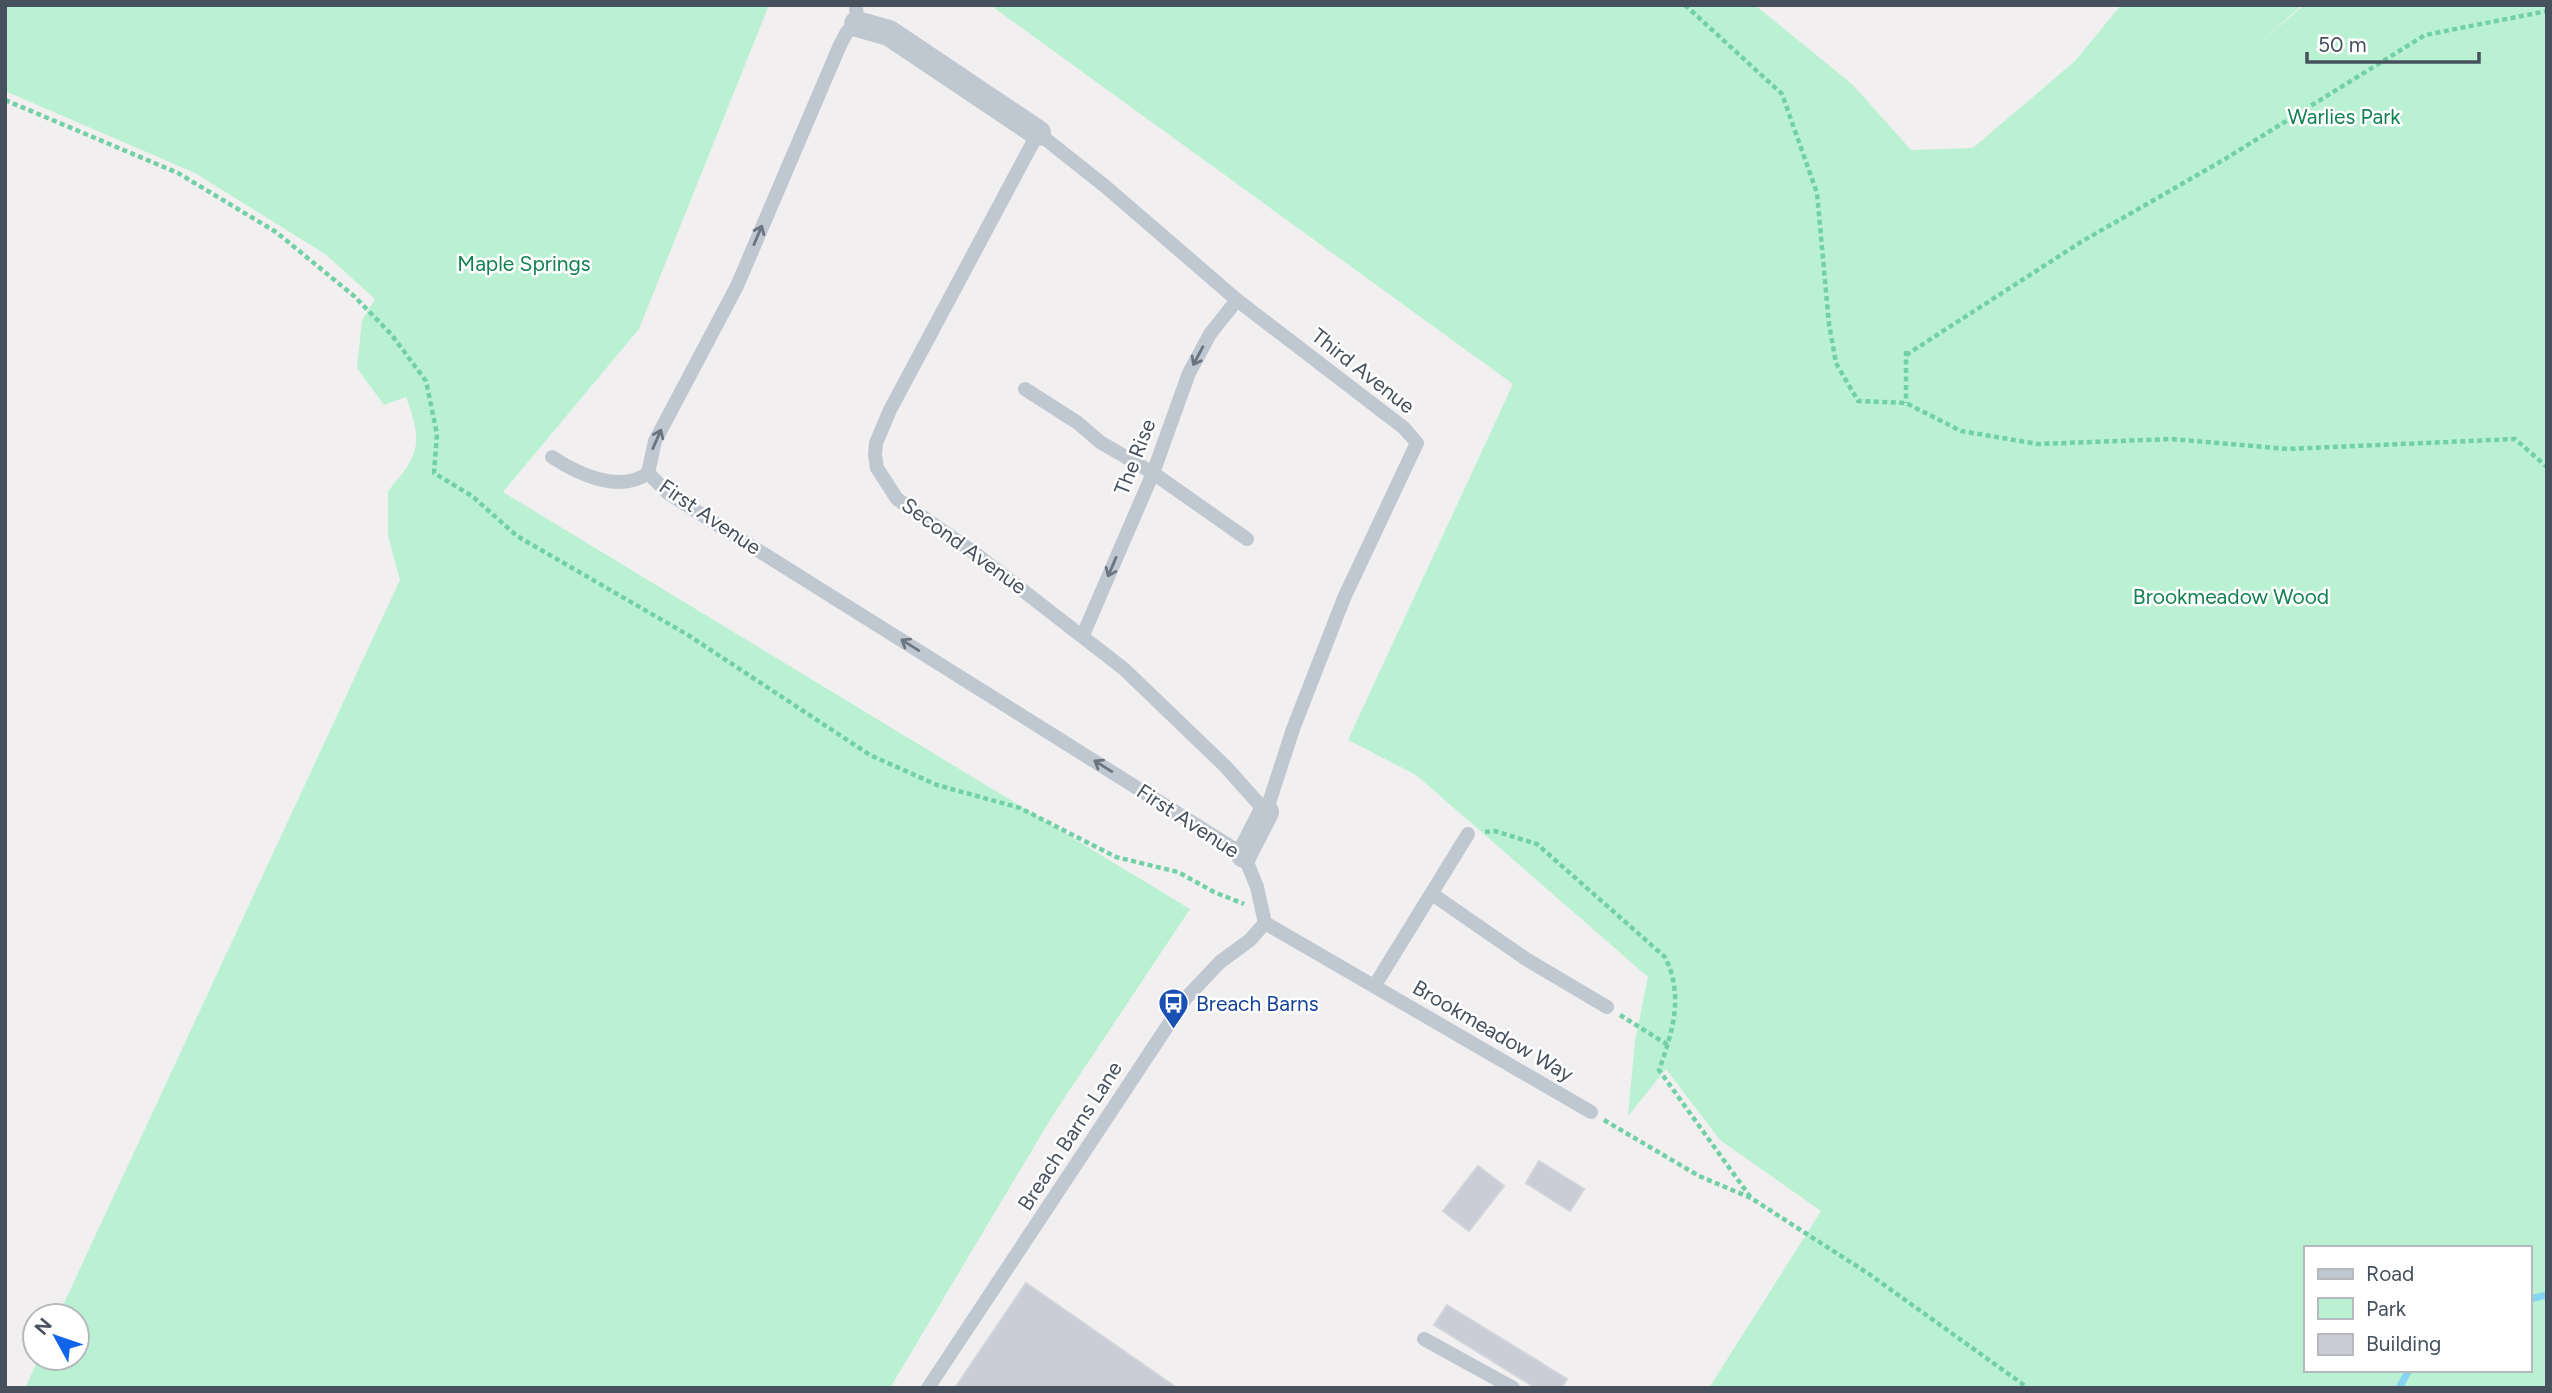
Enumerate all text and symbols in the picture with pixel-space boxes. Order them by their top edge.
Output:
scale bar [2307,21,2478,65]
text: 50 m [2318,32,2367,57]
park label: Warlies Park [2288,104,2401,129]
one-way arrow [752,225,765,246]
park label: Maple Springs [457,251,591,276]
street label: Third Avenue [1307,323,1420,419]
one-way arrow [1191,346,1205,366]
street label: The Rise [1109,415,1160,498]
one-way arrow [651,429,664,450]
street label: First Avenue [655,473,766,560]
street label: Second Avenue [897,492,1032,599]
one-way arrow [1105,556,1118,577]
park label: Brookmeadow Wood [2133,584,2329,609]
one-way arrow [901,638,920,653]
one-way arrow [1093,759,1113,773]
street label: First Avenue [1132,778,1244,863]
street label: Brookmeadow Way [1408,974,1578,1087]
bus stop icon: Breach Barns [1156,987,1190,1031]
place label: Breach Barns [1196,991,1319,1016]
street label: Breach Barns Lane [1012,1057,1127,1215]
legend [2304,1246,2531,1372]
text: Road [2366,1261,2414,1286]
text: Park [2366,1296,2407,1321]
north arrow [21,1302,91,1372]
text: N [30,1313,57,1339]
text: Building [2366,1331,2441,1356]

